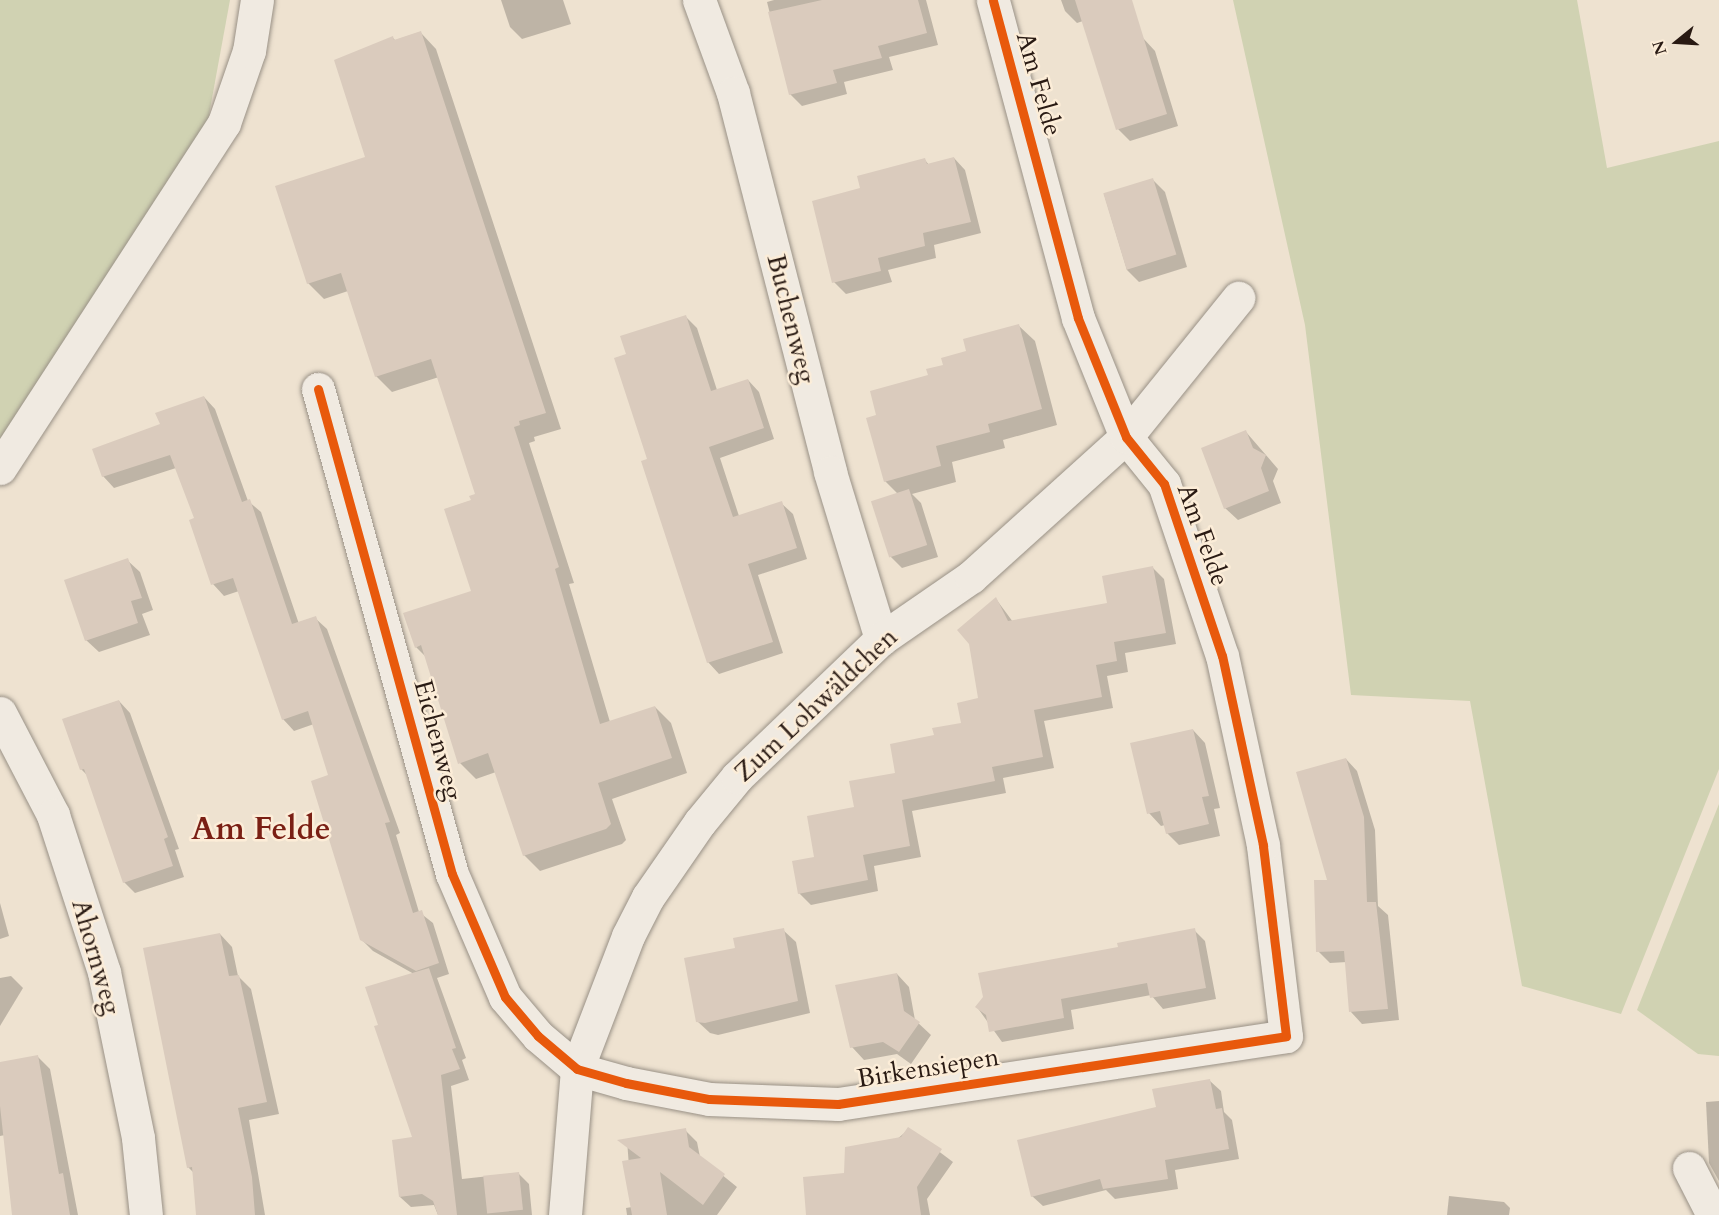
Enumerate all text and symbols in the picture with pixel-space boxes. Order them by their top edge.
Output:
north arrow [1647,12,1707,72]
street label: Am Felde [1009,29,1069,139]
text: N [1647,38,1672,58]
street label: Buchenweg [760,251,822,387]
street label: Am Felde [1170,480,1236,590]
street label: Zum Lohwäldchen [728,622,904,788]
street label: Eichenweg [407,676,469,804]
district label: Am Felde [191,810,331,848]
street label: Ahornweg [65,896,127,1018]
street label: Birkensiepen [855,1041,1001,1095]

